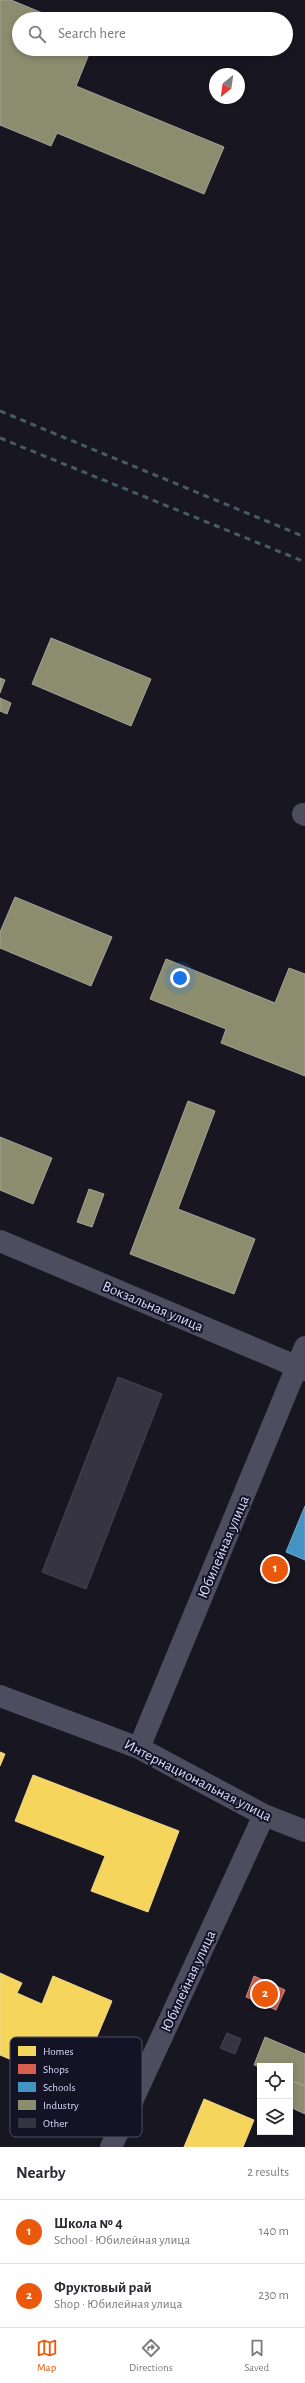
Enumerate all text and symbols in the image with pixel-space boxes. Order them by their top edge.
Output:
search box [12,12,293,56]
icon: search [26,23,48,45]
text: Search here [58,26,126,41]
north arrow [209,68,245,104]
your location [170,968,190,988]
street label: Вокзальная улица [100,1278,206,1335]
street label: Юбилейная улица [195,1493,252,1601]
pin: 1 [262,1554,288,1584]
street label: Интернациональная улица [122,1737,274,1824]
street label: Юбилейная улица [158,1928,219,2034]
pin: 2 [252,1979,278,2009]
legend [10,2037,142,2137]
text: Homes [43,2046,74,2057]
map controls [257,2063,293,2135]
button: locate [257,2063,293,2099]
text: Shops [43,2064,69,2075]
text: Schools [43,2082,76,2093]
button: layers [257,2099,293,2135]
text: Industry [43,2100,79,2111]
text: Other [43,2118,68,2129]
text: Nearby [16,2164,66,2181]
text: 2 results [247,2166,289,2179]
text: Школа № 4 [54,2216,123,2231]
text: 1 [27,2225,31,2238]
text: 140 m [259,2225,289,2238]
text: School · Юбилейная улица [54,2234,190,2247]
text: Фруктовый рай [54,2280,152,2295]
text: 2 [26,2289,32,2302]
text: 230 m [258,2289,289,2302]
text: Shop · Юбилейная улица [54,2298,182,2311]
tab: Map [36,2337,58,2374]
tab: Directions [129,2337,173,2374]
tab: Saved [244,2337,269,2374]

